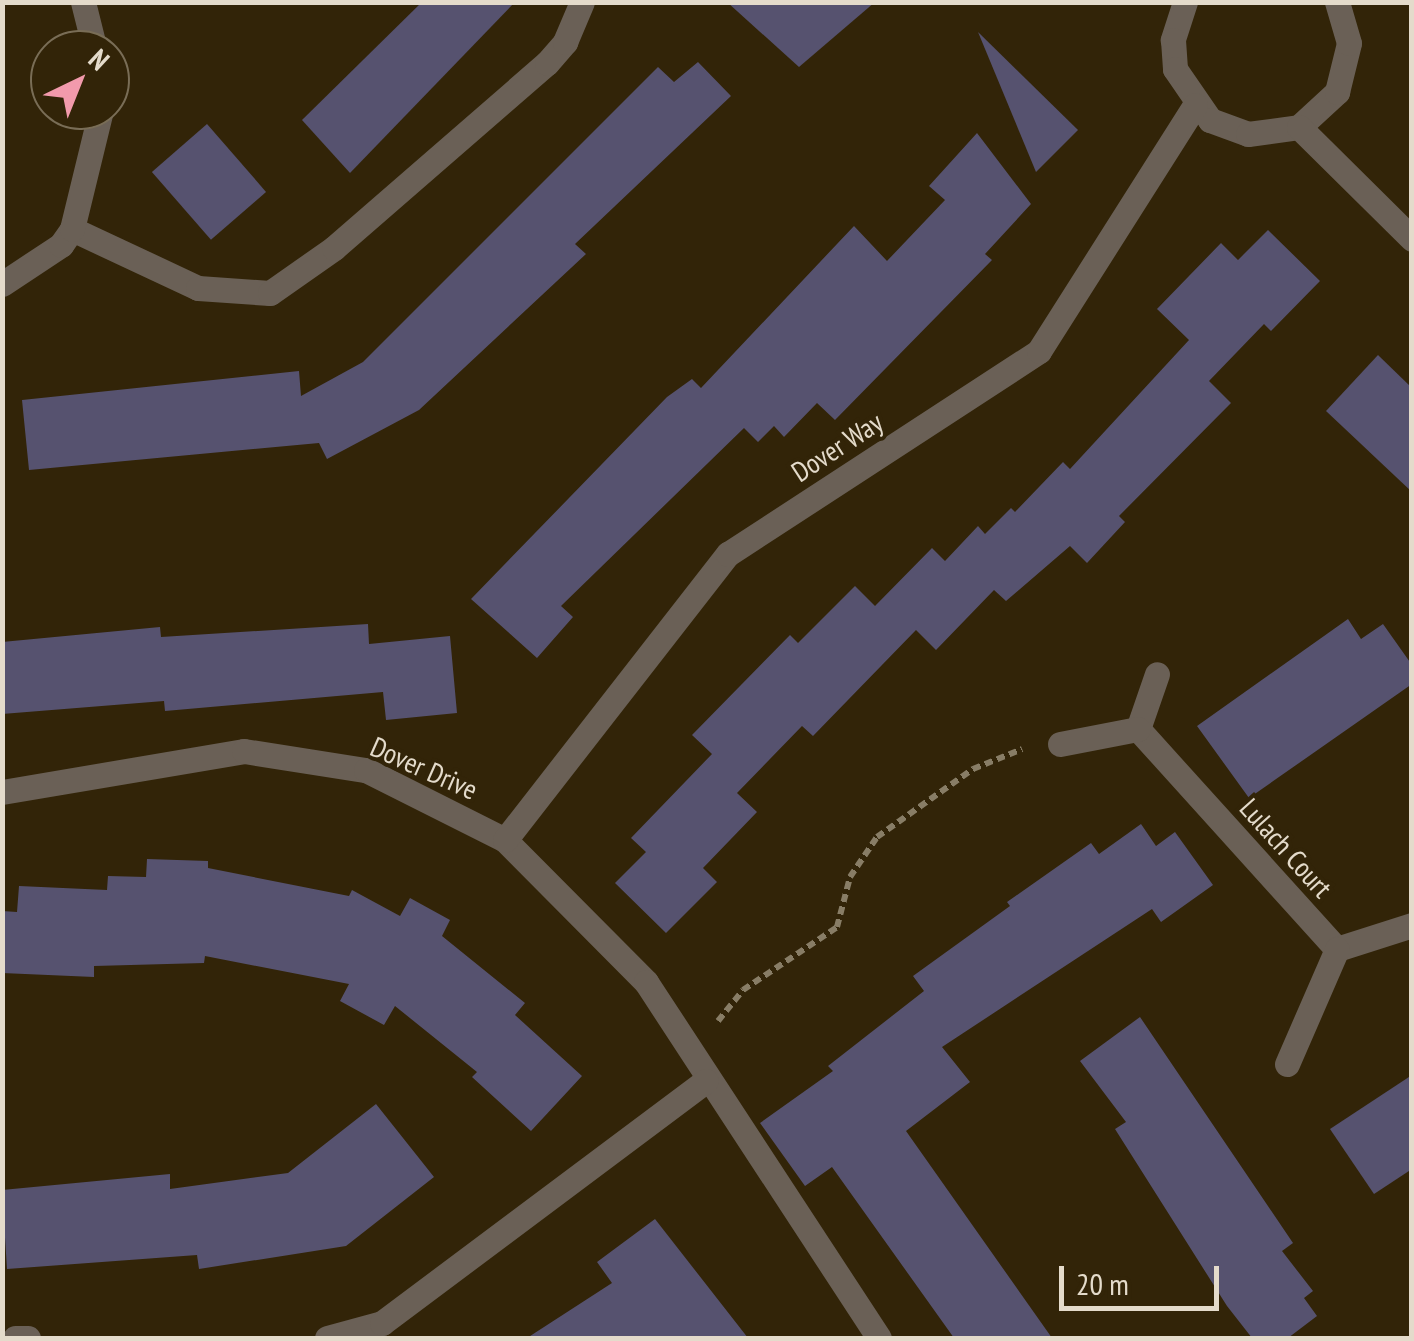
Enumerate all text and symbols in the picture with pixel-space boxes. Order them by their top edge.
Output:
north arrow [30,30,130,130]
text: N [81,40,118,78]
street label: Dover Way [785,405,889,489]
street label: Dover Drive [365,730,483,806]
street label: Lulach Court [1233,792,1339,904]
scale bar [1064,1246,1224,1308]
text: 20 m [1076,1264,1129,1303]

